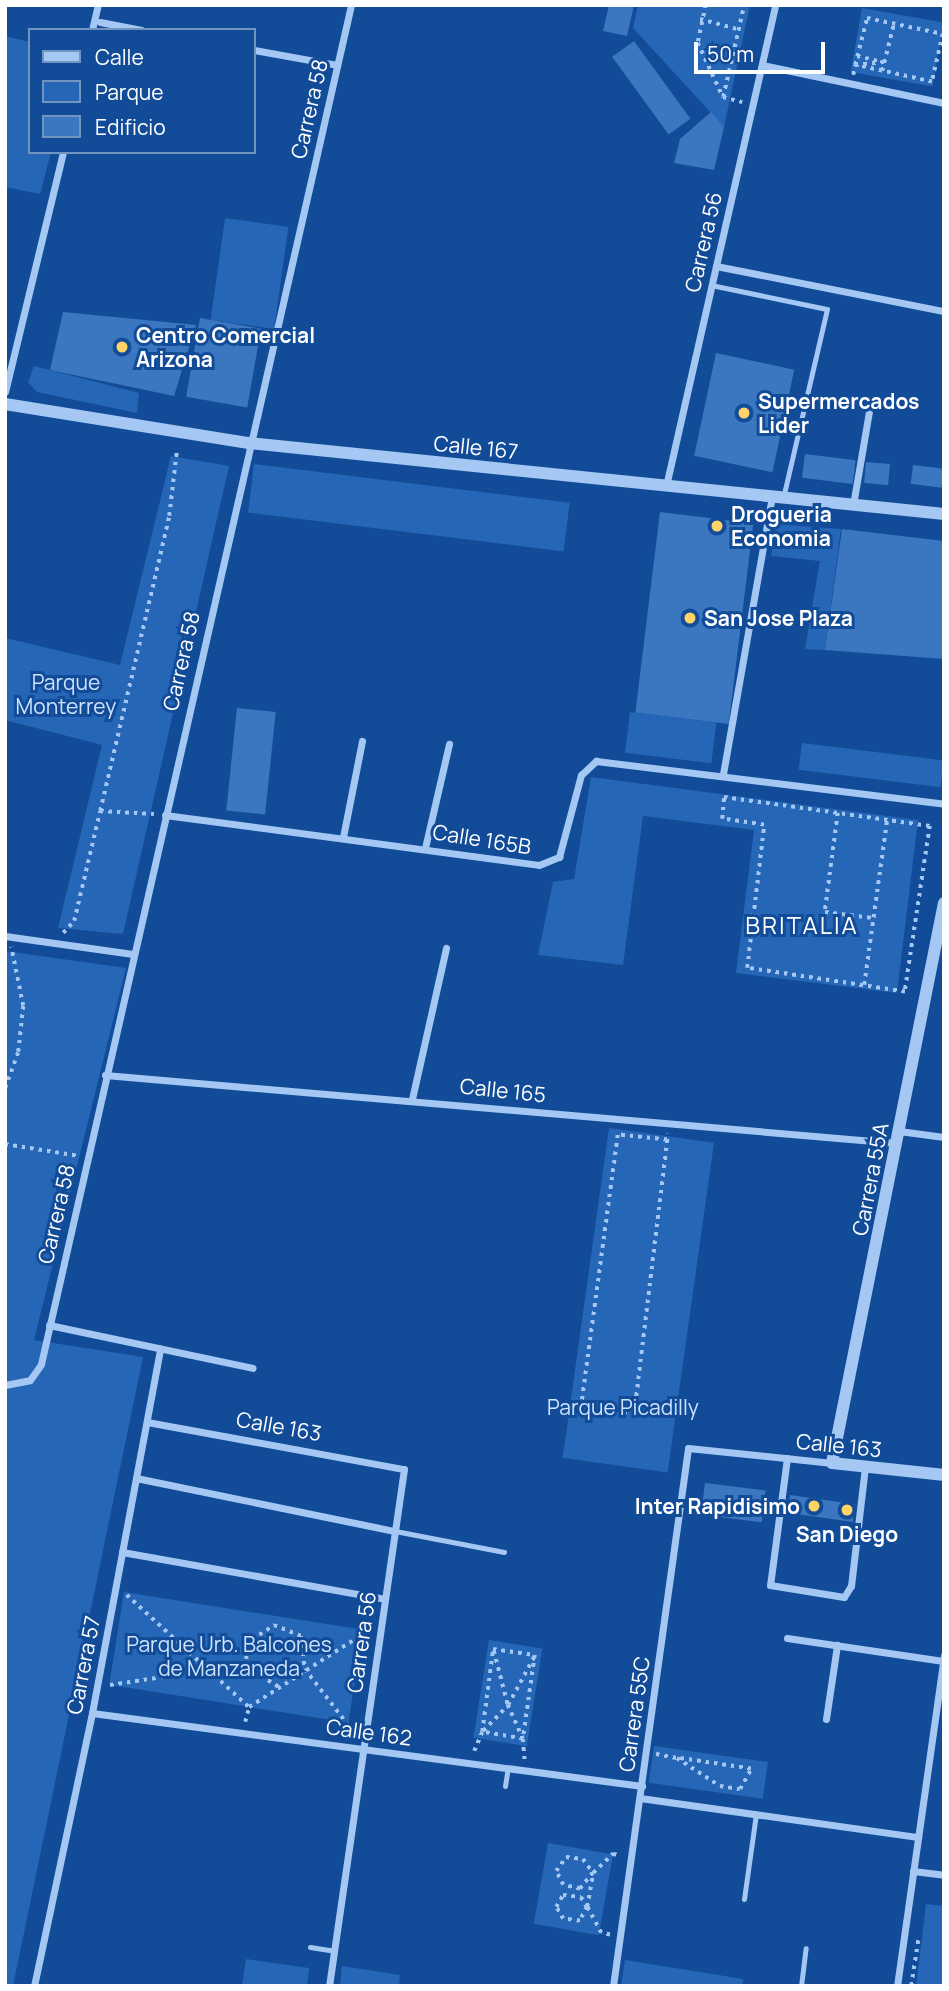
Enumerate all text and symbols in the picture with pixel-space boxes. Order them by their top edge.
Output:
legend [28,28,256,154]
scale bar [697,28,828,72]
text: 50 m [707,40,754,68]
text: Calle [95,43,144,71]
street label: Carrera 58 [285,57,333,161]
text: Parque [95,78,164,106]
text: Edificio [95,113,166,141]
street label: Carrera 56 [679,189,727,295]
place label: Centro Comercial Arizona [136,322,315,372]
marker: Centro Comercial Arizona [114,339,130,355]
place label: Supermercados Lider [758,388,919,438]
marker: Supermercados Lider [736,405,752,421]
street label: Calle 167 [433,430,519,464]
place label: Drogueria Economia [731,501,832,551]
marker: Drogueria Economia [709,518,725,534]
place label: San Jose Plaza [704,605,853,631]
street label: Carrera 58 [157,609,205,713]
marker: San Jose Plaza [682,610,698,626]
park label: Parque Monterrey [16,669,116,719]
street label: Calle 165B [431,819,533,859]
district label: BRITALIA [746,911,858,939]
street label: Calle 165 [459,1073,547,1107]
street label: Carrera 55A [847,1120,893,1238]
street label: Carrera 58 [32,1162,80,1266]
park label: Parque Picadilly [547,1394,699,1420]
street label: Calle 163 [235,1406,323,1446]
street label: Calle 163 [795,1428,883,1462]
place label: Inter Rapidisimo [635,1493,800,1519]
marker: Inter Rapidisimo [806,1498,822,1514]
marker: San Diego [839,1502,855,1518]
place label: San Diego [796,1521,898,1547]
street label: Carrera 56 [341,1590,381,1694]
street label: Carrera 57 [61,1614,105,1716]
park label: Parque Urb. Balcones de Manzaneda [126,1631,332,1681]
street label: Carrera 55C [613,1655,655,1773]
street label: Calle 162 [325,1714,413,1750]

